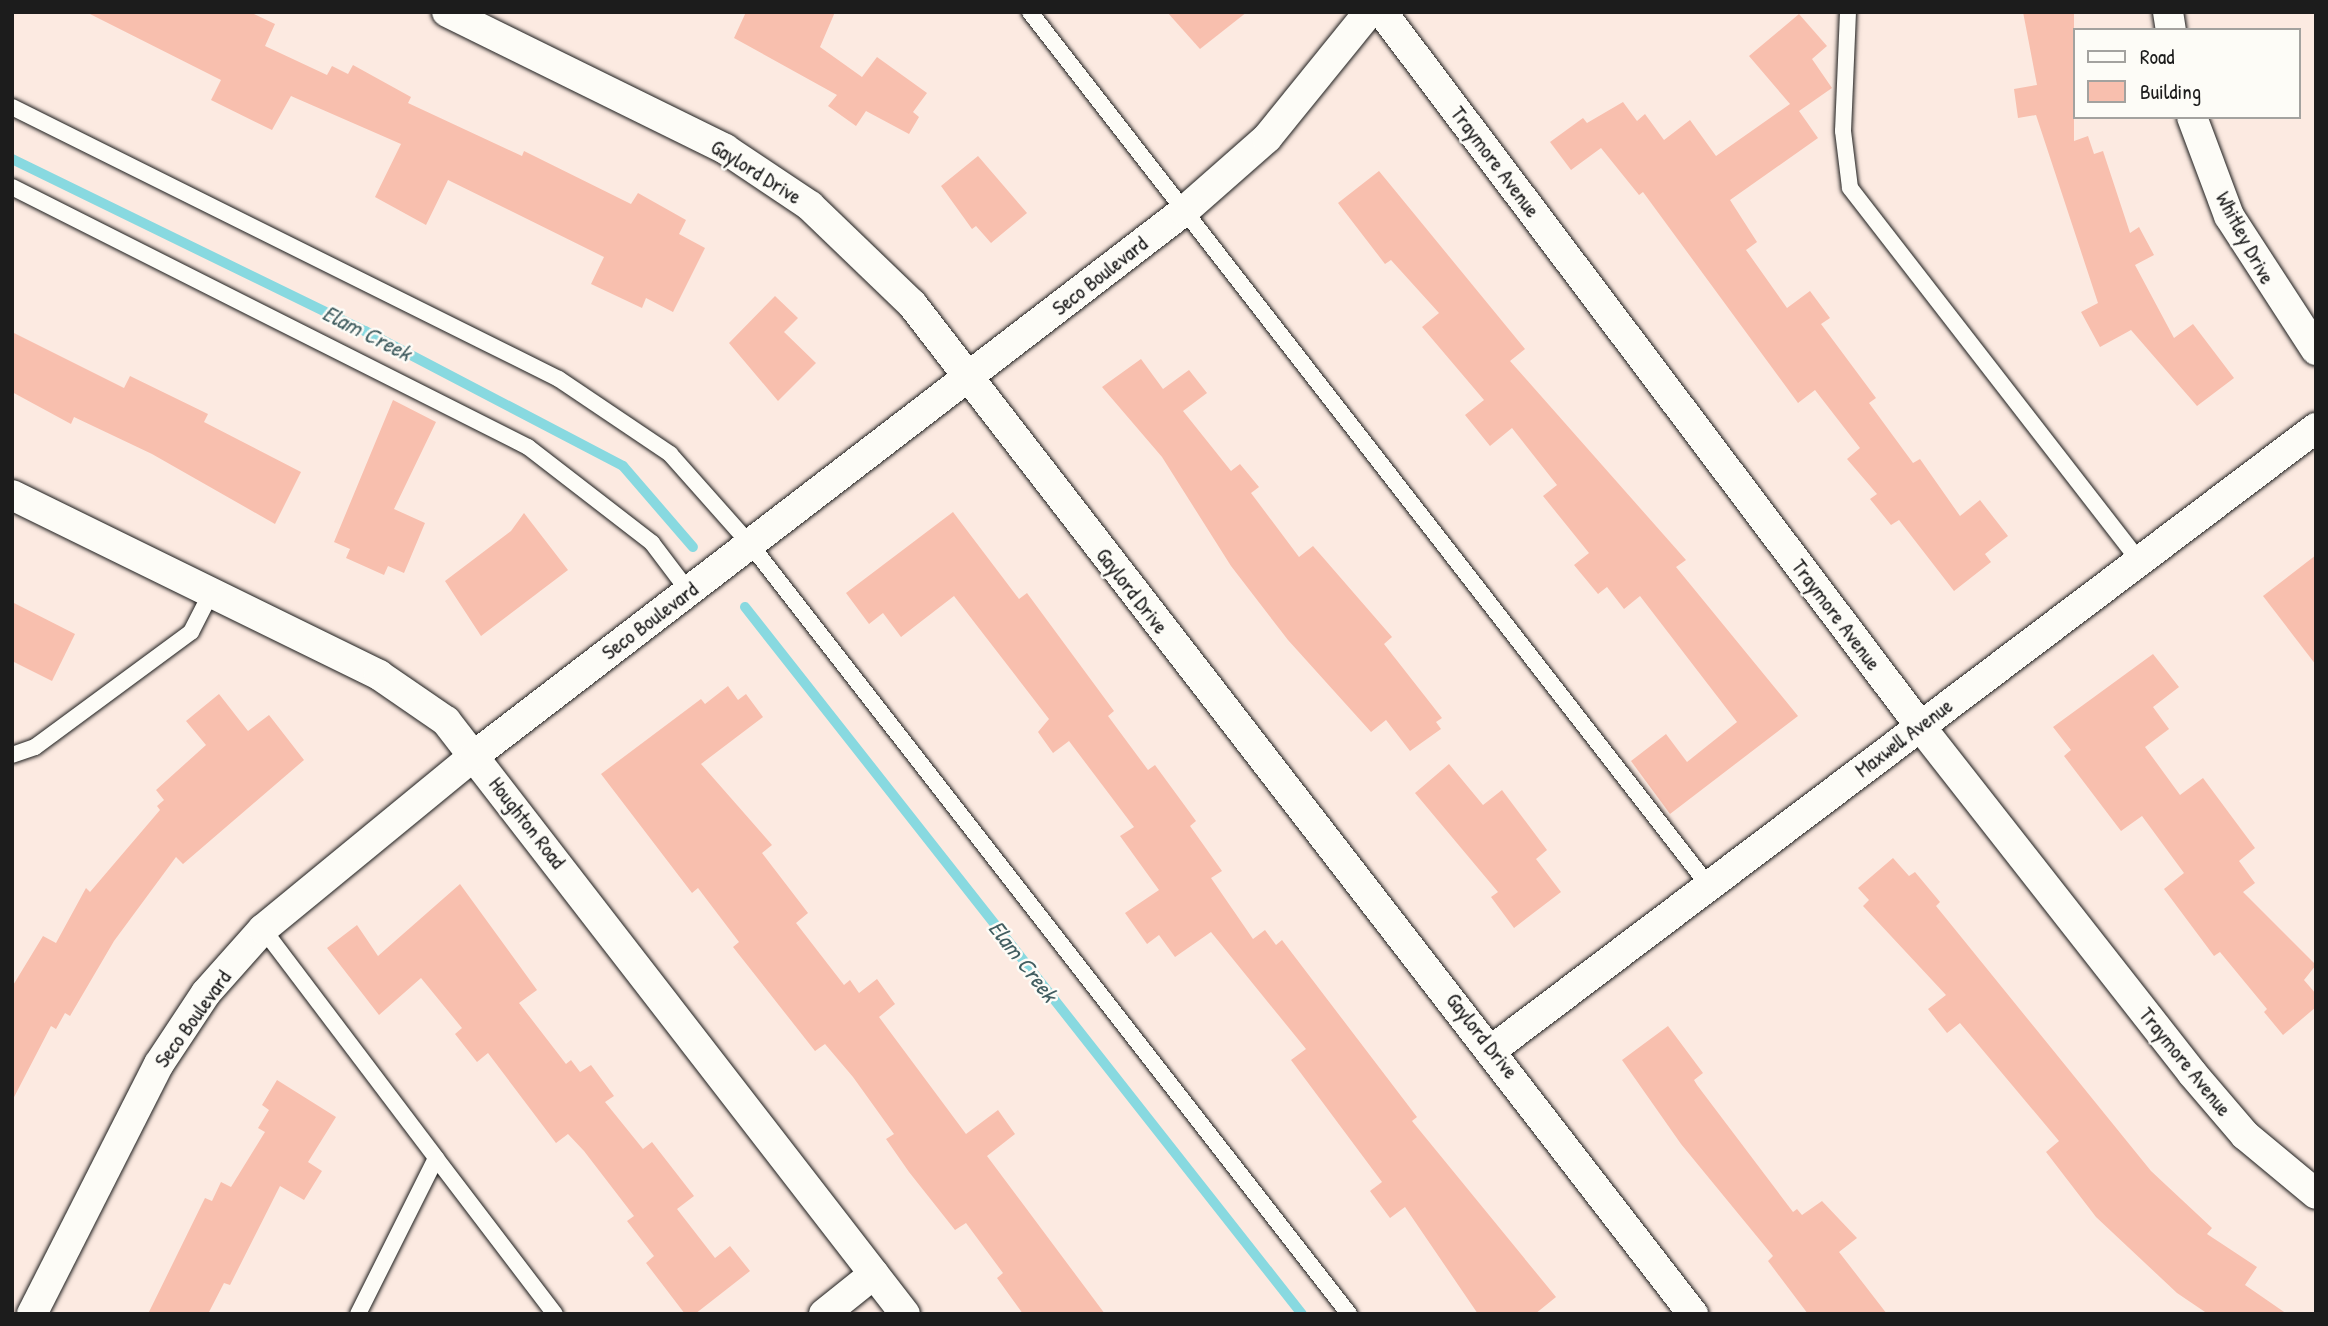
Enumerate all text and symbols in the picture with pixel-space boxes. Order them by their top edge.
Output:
legend [2072,28,2300,119]
text: Road [2140,42,2174,71]
text: Building [2140,77,2201,106]
street label: Traymore Avenue [1445,102,1545,222]
street label: Gaylord Drive [706,134,806,210]
street label: Whitley Drive [2210,188,2280,288]
street label: Seco Boulevard [1047,231,1153,321]
water label: Elam Creek [318,299,416,367]
street label: Gaylord Drive [1091,543,1173,639]
street label: Traymore Avenue [1786,555,1886,675]
street label: Seco Boulevard [597,577,703,665]
street label: Maxwell Avenue [1850,693,1958,783]
street label: Houghton Road [483,772,571,874]
water label: Elam Creek [983,915,1063,1007]
street label: Seco Boulevard [149,966,237,1072]
street label: Gaylord Drive [1441,988,1523,1084]
street label: Traymore Avenue [2134,1003,2236,1121]

